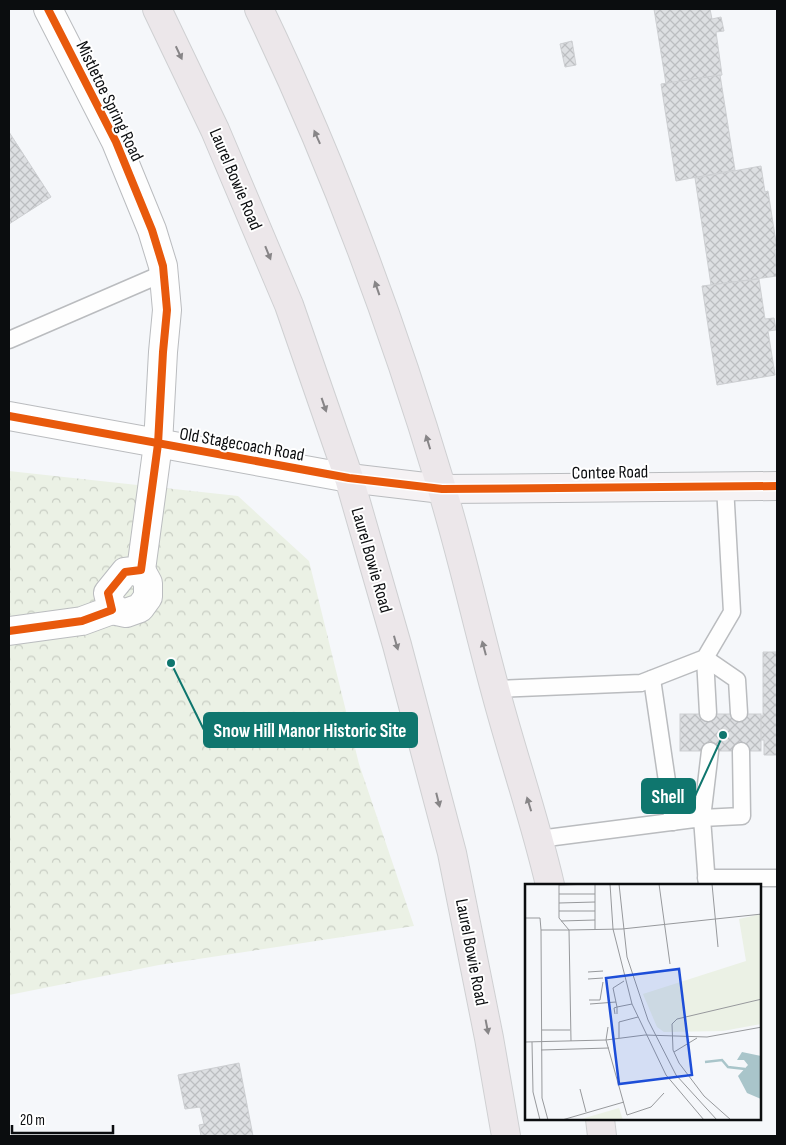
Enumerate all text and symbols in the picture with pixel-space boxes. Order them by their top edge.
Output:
street label: Mistletoe Spring Road [71,38,148,165]
one-way arrow [175,46,183,60]
street label: Laurel Bowie Road [205,125,266,233]
one-way arrow [312,130,320,144]
one-way arrow [264,246,272,261]
one-way arrow [373,280,381,295]
one-way arrow [321,398,328,413]
street label: Old Stagecoach Road [178,423,306,466]
one-way arrow [424,435,431,450]
street label: Contee Road [572,461,648,484]
street label: Laurel Bowie Road [346,505,397,615]
one-way arrow [393,636,401,651]
one-way arrow [480,640,488,655]
callout: Snow Hill Manor Historic Site [204,713,417,747]
text: Snow Hill Manor Historic Site [214,720,406,743]
callout: Shell [642,779,695,813]
text: Shell [652,786,684,809]
one-way arrow [435,792,443,807]
one-way arrow [525,796,533,811]
inset map [525,884,761,1120]
street label: Laurel Bowie Road [451,897,492,1007]
one-way arrow [483,1020,491,1035]
scale bar [12,1102,114,1134]
text: 20 m [20,1111,45,1130]

